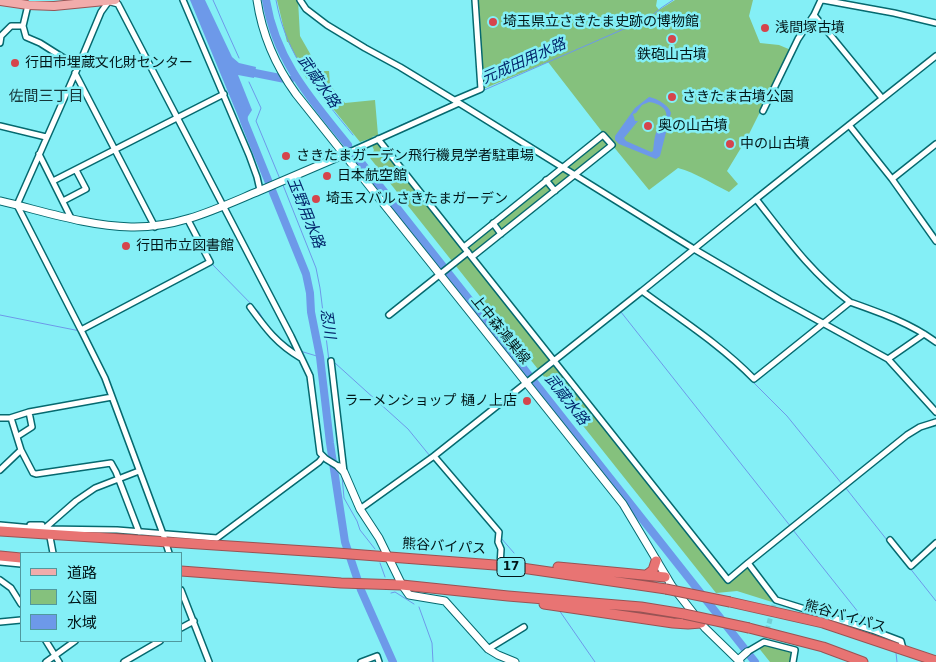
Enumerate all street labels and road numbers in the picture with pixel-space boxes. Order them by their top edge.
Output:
street label: 上中森鴻巣線 [467,292,533,368]
street label: 熊谷バイパス [402,536,486,558]
road number: 17 [497,558,525,576]
street label: 熊谷バイパス [802,597,888,637]

